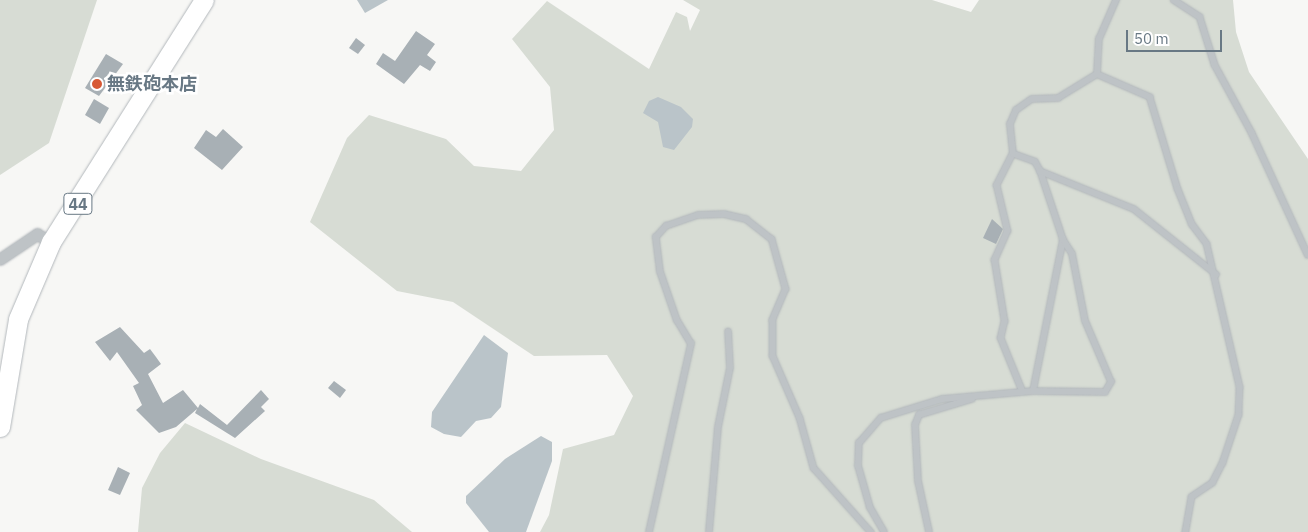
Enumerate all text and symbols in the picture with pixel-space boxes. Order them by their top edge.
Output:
scale bar [1128,20,1224,52]
text: 50 m [1134,29,1169,48]
place label: 無鉄砲本店 [107,73,197,95]
marker: 無鉄砲本店 [91,78,103,90]
road number: 44 [63,190,93,218]

